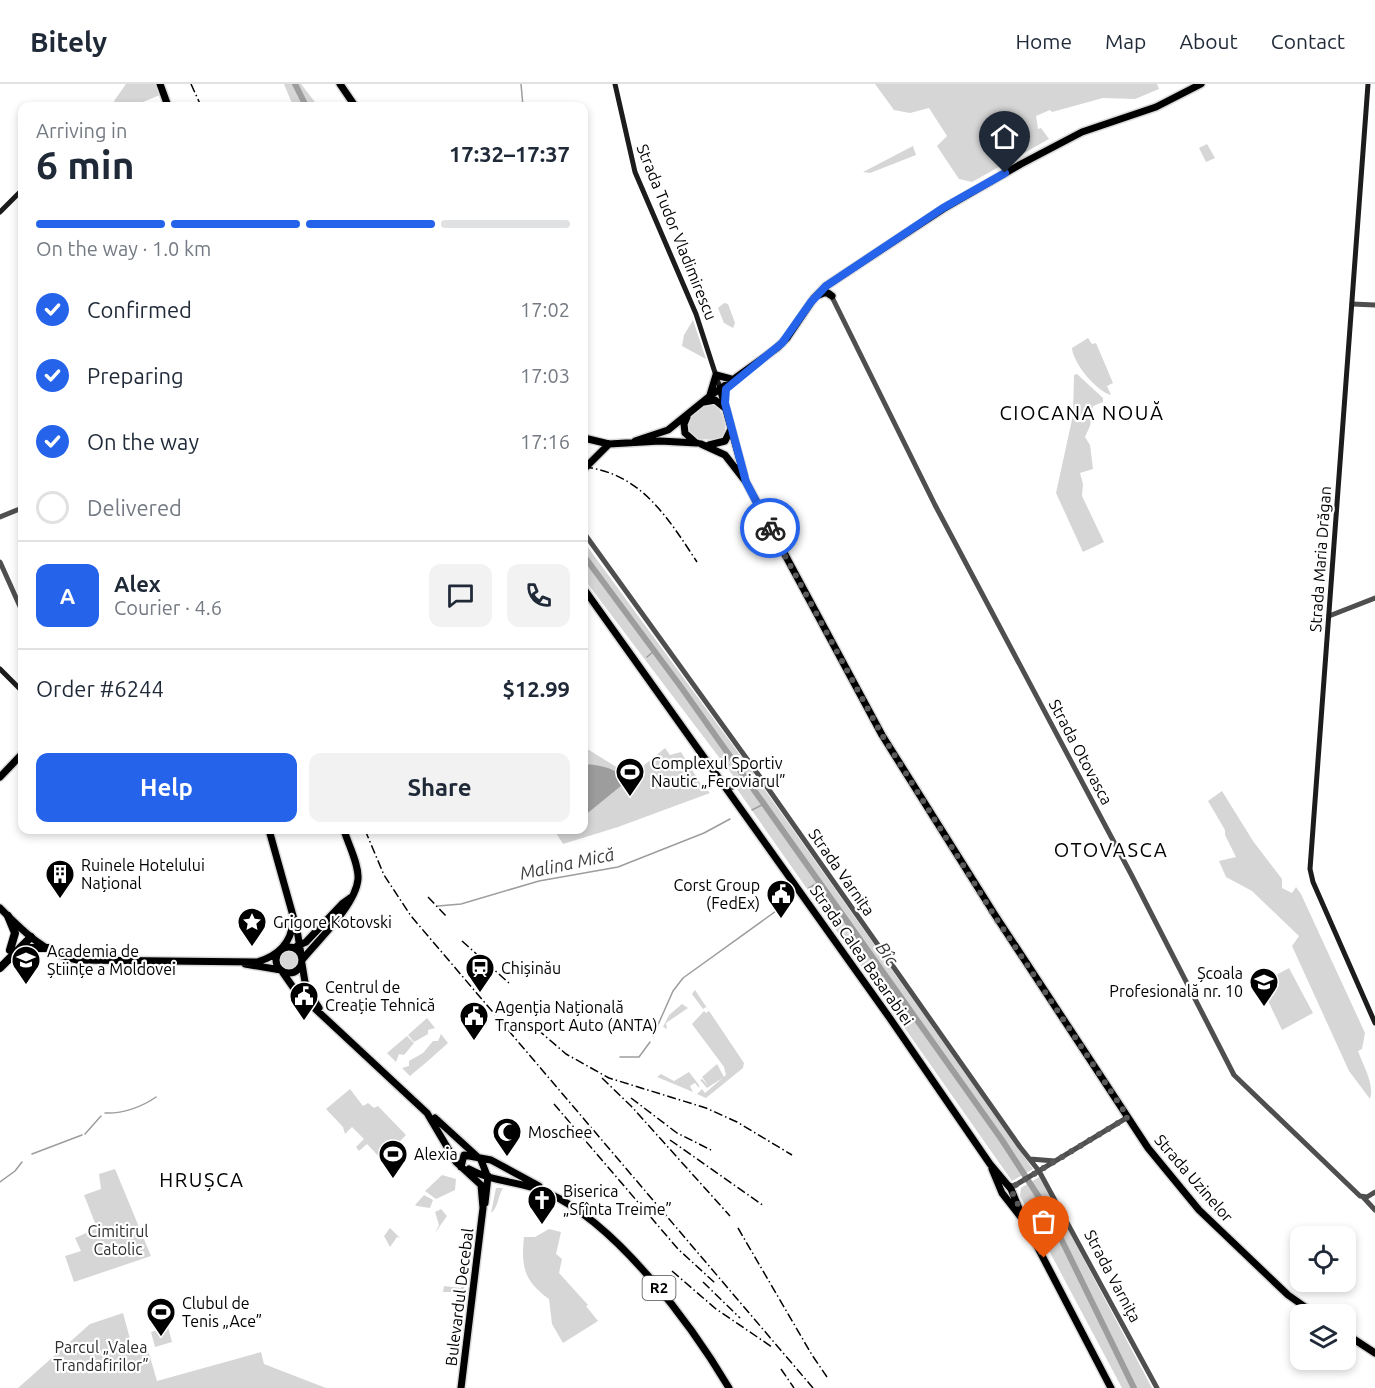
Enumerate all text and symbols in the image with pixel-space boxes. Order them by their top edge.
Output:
text: Bitely [30,26,107,57]
text: Home [1015,29,1072,53]
text: Map [1105,29,1146,53]
text: About [1179,29,1238,53]
text: Contact [1271,29,1345,53]
pin [979,111,1030,173]
text: Arriving in [36,119,127,142]
icon: home [988,120,1021,153]
text: 17:32–17:37 [449,141,570,166]
street label: Strada Tudor Vladimirescu [633,141,721,323]
text: 6 min [36,143,135,186]
text: On the way · 1.0 km [36,237,211,260]
icon: check [36,293,69,326]
text: Confirmed [87,297,192,322]
text: 17:02 [520,298,570,321]
icon: check [36,359,69,392]
text: Preparing [87,363,184,388]
text: 17:03 [520,364,570,387]
district label: CIOCANA NOUĂ [1000,401,1164,424]
icon: check [36,425,69,458]
text: On the way [87,429,199,454]
text: 17:16 [520,430,570,453]
street label: Strada Maria Drăgan [1306,485,1334,633]
text: Delivered [87,495,182,520]
courier [740,498,800,558]
icon: bike [754,512,787,545]
button: chat [429,564,492,627]
button: phone [507,564,570,627]
text: Alex [114,571,161,596]
text: A [60,583,75,608]
text: Courier · 4.6 [114,596,222,619]
text: Order #6244 [36,676,164,701]
text: $12.99 [503,676,570,701]
street label: Strada Otovasca [1046,696,1116,808]
button: Help [36,753,297,822]
button: Share [309,753,570,822]
place label: Complexul Sportiv Nautic „Feroviarul” [651,754,786,790]
sports icon: Complexul Sportiv Nautic „Feroviarul” [614,756,646,798]
street label: Strada Varnița [805,825,879,919]
district label: OTOVASCA [1054,838,1168,861]
water label: Malina Mică [518,843,616,883]
place label: Ruinele Hotelului Național [81,856,205,892]
building icon: Ruinele Hotelului Național [44,858,76,900]
place label: Corst Group (FedEx) [673,876,760,913]
public building icon: Corst Group (FedEx) [765,878,797,920]
street label: Strada Calea Basarabiei [807,881,917,1029]
place icon: Grigore Kotovski [236,906,268,948]
place label: Grigore Kotovski [273,913,392,931]
water label: Bîc [873,938,903,969]
place label: Academia de Științe a Moldovei [47,942,176,978]
school or university icon: Academia de Științe a Moldovei [10,944,42,986]
station icon: Chișinău [464,952,496,994]
place label: Chișinău [501,959,561,977]
place label: Școala Profesională nr. 10 [1109,964,1243,1000]
school or university icon: Școala Profesională nr. 10 [1248,966,1280,1008]
place label: Centrul de Creație Tehnică [325,978,435,1014]
public building icon: Centrul de Creație Tehnică [288,980,320,1022]
place label: Agenția Națională Transport Auto (ANTA) [495,998,658,1035]
public building icon: Agenția Națională Transport Auto (ANTA) [458,1000,490,1042]
mosque icon: Moschee [491,1116,523,1158]
place label: Moschee [528,1123,592,1141]
street label: Strada Uzinelor [1151,1131,1237,1225]
sports icon: Alexia [377,1138,409,1180]
place label: Alexia [414,1145,458,1163]
district label: HRUȘCA [159,1168,245,1191]
place label: Biserica „Sfînta Treime” [563,1182,672,1218]
church icon: Biserica „Sfînta Treime” [526,1184,558,1226]
pin [1018,1196,1069,1258]
icon: bag [1027,1205,1060,1238]
park label: Cimitirul Catolic [88,1222,148,1258]
map controls [1290,1226,1356,1370]
button: locate [1290,1226,1356,1292]
street label: Bulevardul Decebal [442,1227,476,1367]
street label: Strada Varnița [1081,1227,1145,1325]
road number: R2 [642,1276,676,1300]
place label: Clubul de Tenis „Ace” [182,1294,262,1330]
sports icon: Clubul de Tenis „Ace” [145,1296,177,1338]
button: layers [1290,1304,1356,1370]
park label: Parcul „Valea Trandafirilor” [53,1338,149,1374]

